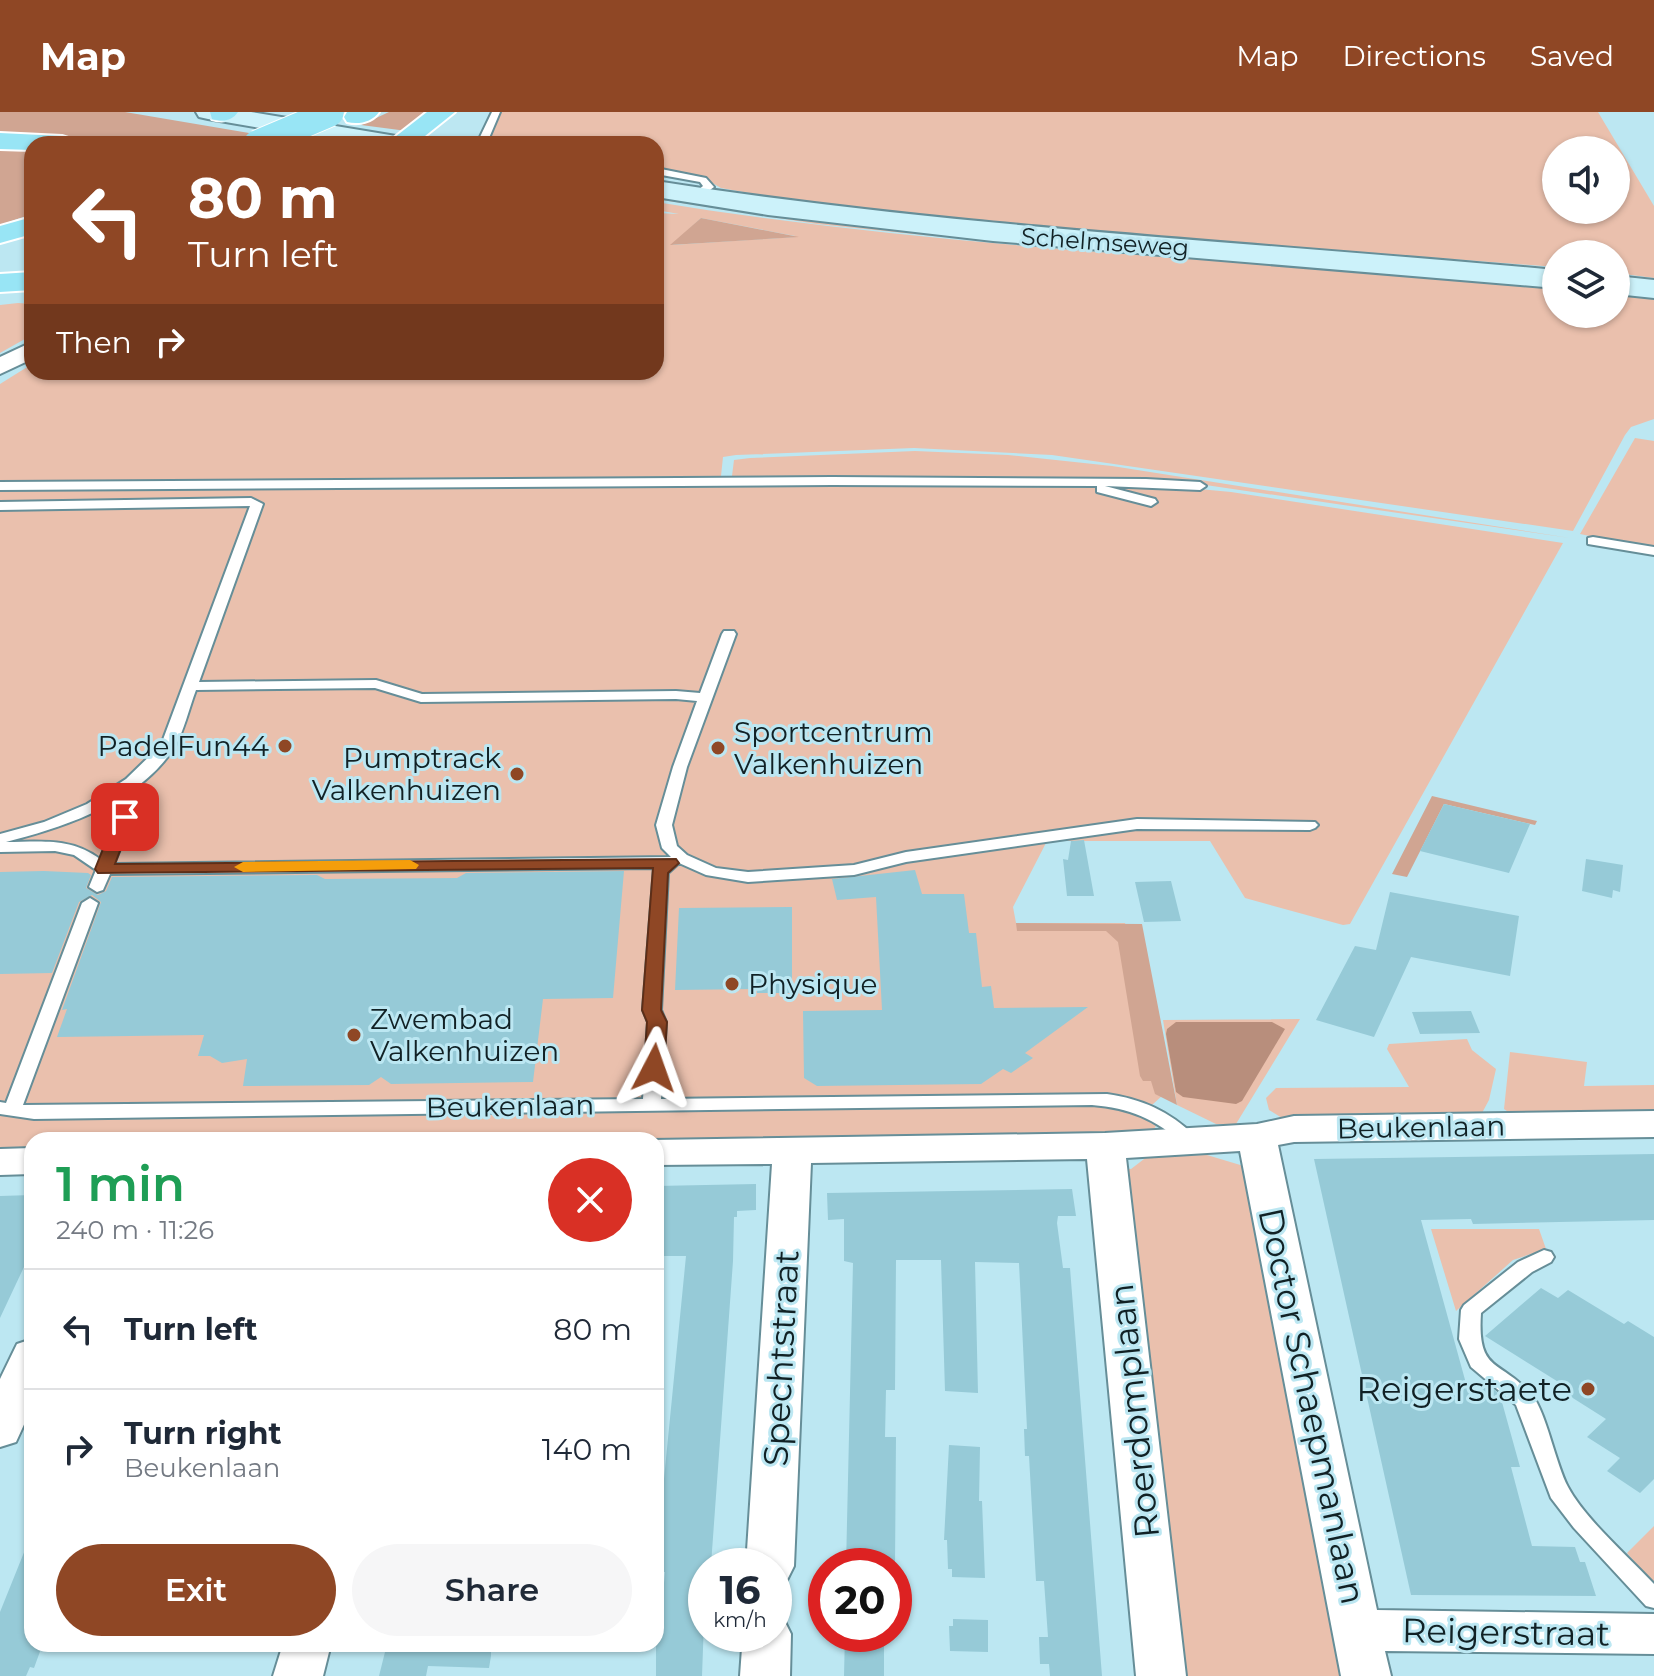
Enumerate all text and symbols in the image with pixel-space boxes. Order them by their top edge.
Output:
text: Map [40,33,126,80]
text: Map [1236,39,1298,73]
text: Directions [1342,39,1486,73]
text: Saved [1530,39,1614,73]
map controls [1542,136,1630,328]
button: sound [1542,136,1630,224]
text: 80 m [188,164,338,232]
icon: left [56,168,160,272]
street label: Schelmseweg [1020,222,1190,262]
text: Turn left [188,232,339,276]
button: layers [1542,240,1630,328]
icon: right [148,320,192,364]
text: Then [56,324,132,361]
place label: Sportcentrum Valkenhuizen [734,715,933,781]
place label: PadelFun44 [97,729,269,763]
marker: PadelFun44 [276,737,294,755]
marker: Sportcentrum Valkenhuizen [709,739,727,757]
place label: Pumptrack Valkenhuizen [312,741,501,807]
marker: Pumptrack Valkenhuizen [508,765,526,783]
pin [91,783,159,851]
icon: arrive [103,795,147,839]
place label: Physique [748,967,877,1001]
marker: Physique [723,975,741,993]
place label: Zwembad Valkenhuizen [370,1002,559,1068]
marker: Zwembad Valkenhuizen [345,1026,363,1044]
position arrow [612,1026,696,1110]
street label: Beukenlaan [426,1088,594,1124]
street label: Beukenlaan [1337,1109,1505,1145]
text: 1 min [56,1155,185,1213]
button: close [548,1158,632,1242]
street label: Doctor Schaepmanlaan [1250,1204,1374,1608]
text: 240 m · 11:26 [56,1214,214,1246]
street label: Spechtstraat [754,1249,808,1467]
street label: Roerdomplaan [1100,1282,1168,1540]
icon: left [56,1307,100,1351]
text: Turn left [124,1311,257,1348]
text: 80 m [553,1311,632,1348]
place label: Reigerstaete [1356,1368,1572,1410]
marker: Reigerstaete [1579,1380,1597,1398]
text: Turn right [124,1415,281,1452]
icon: right [56,1427,100,1471]
text: 140 m [542,1431,632,1468]
text: Beukenlaan [124,1452,280,1484]
button: Exit [56,1544,336,1636]
button: Share [352,1544,632,1636]
speed limit sign: 20 [808,1548,912,1652]
text: 16 [719,1565,761,1614]
text: km/h [713,1608,767,1632]
street label: Reigerstraat [1402,1609,1610,1655]

